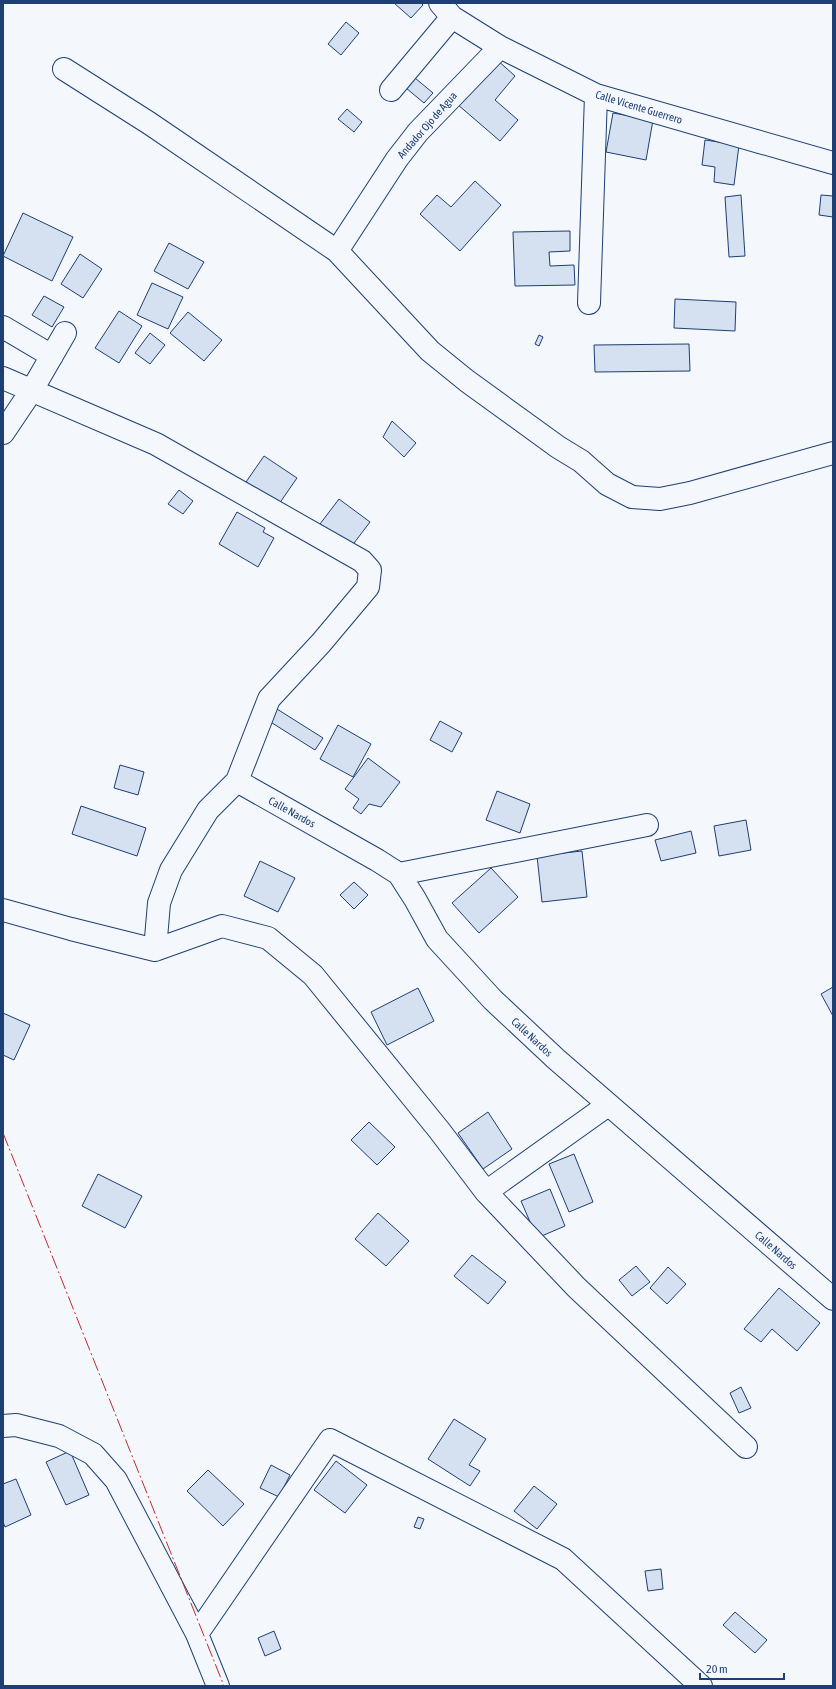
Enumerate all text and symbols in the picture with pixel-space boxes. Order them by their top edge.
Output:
street label: Calle Vicente Guerrero [594,88,684,126]
street label: Andador Ojo de Agua [395,89,459,161]
street label: Calle Nardos [267,794,317,830]
street label: Calle Nardos [509,1015,555,1059]
street label: Calle Nardos [753,1229,799,1271]
scale bar [700,1655,784,1681]
text: 20 m [706,1662,728,1676]

